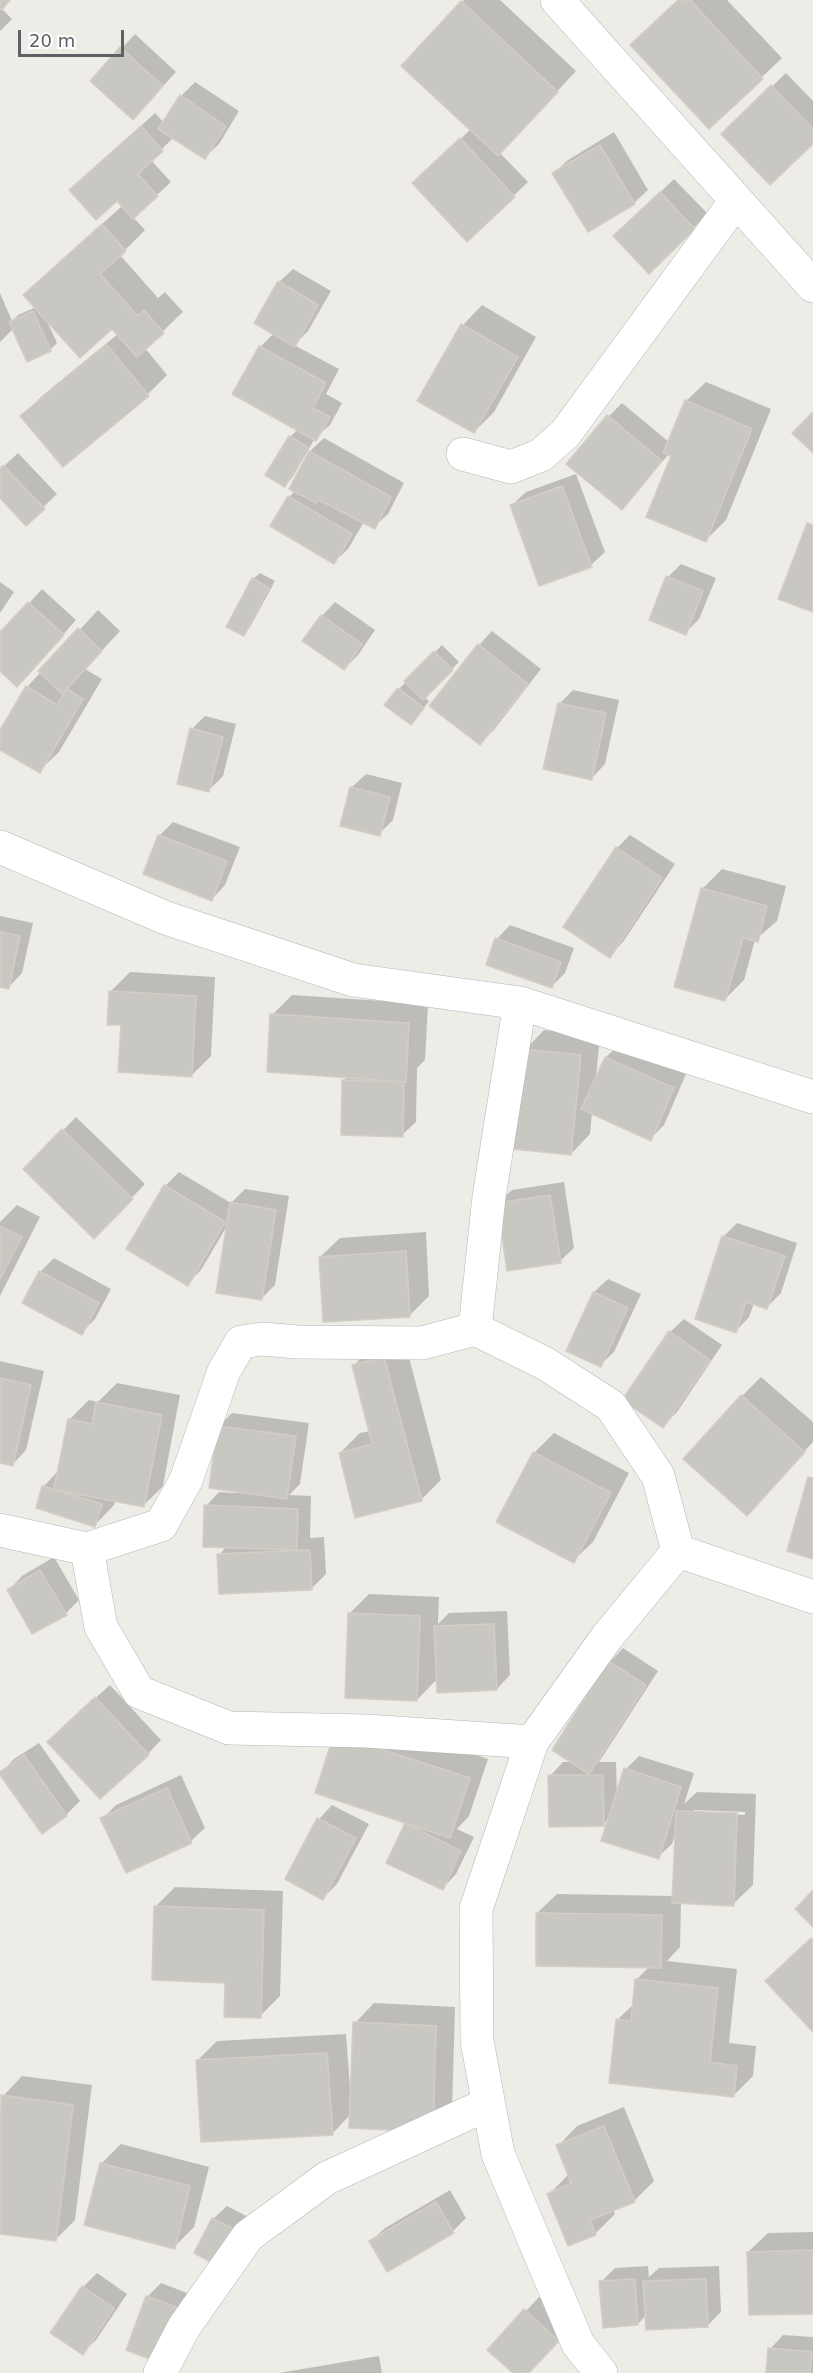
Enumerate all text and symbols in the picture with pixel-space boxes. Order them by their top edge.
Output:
scale bar [21,18,128,56]
text: 20 m [29,30,75,51]

